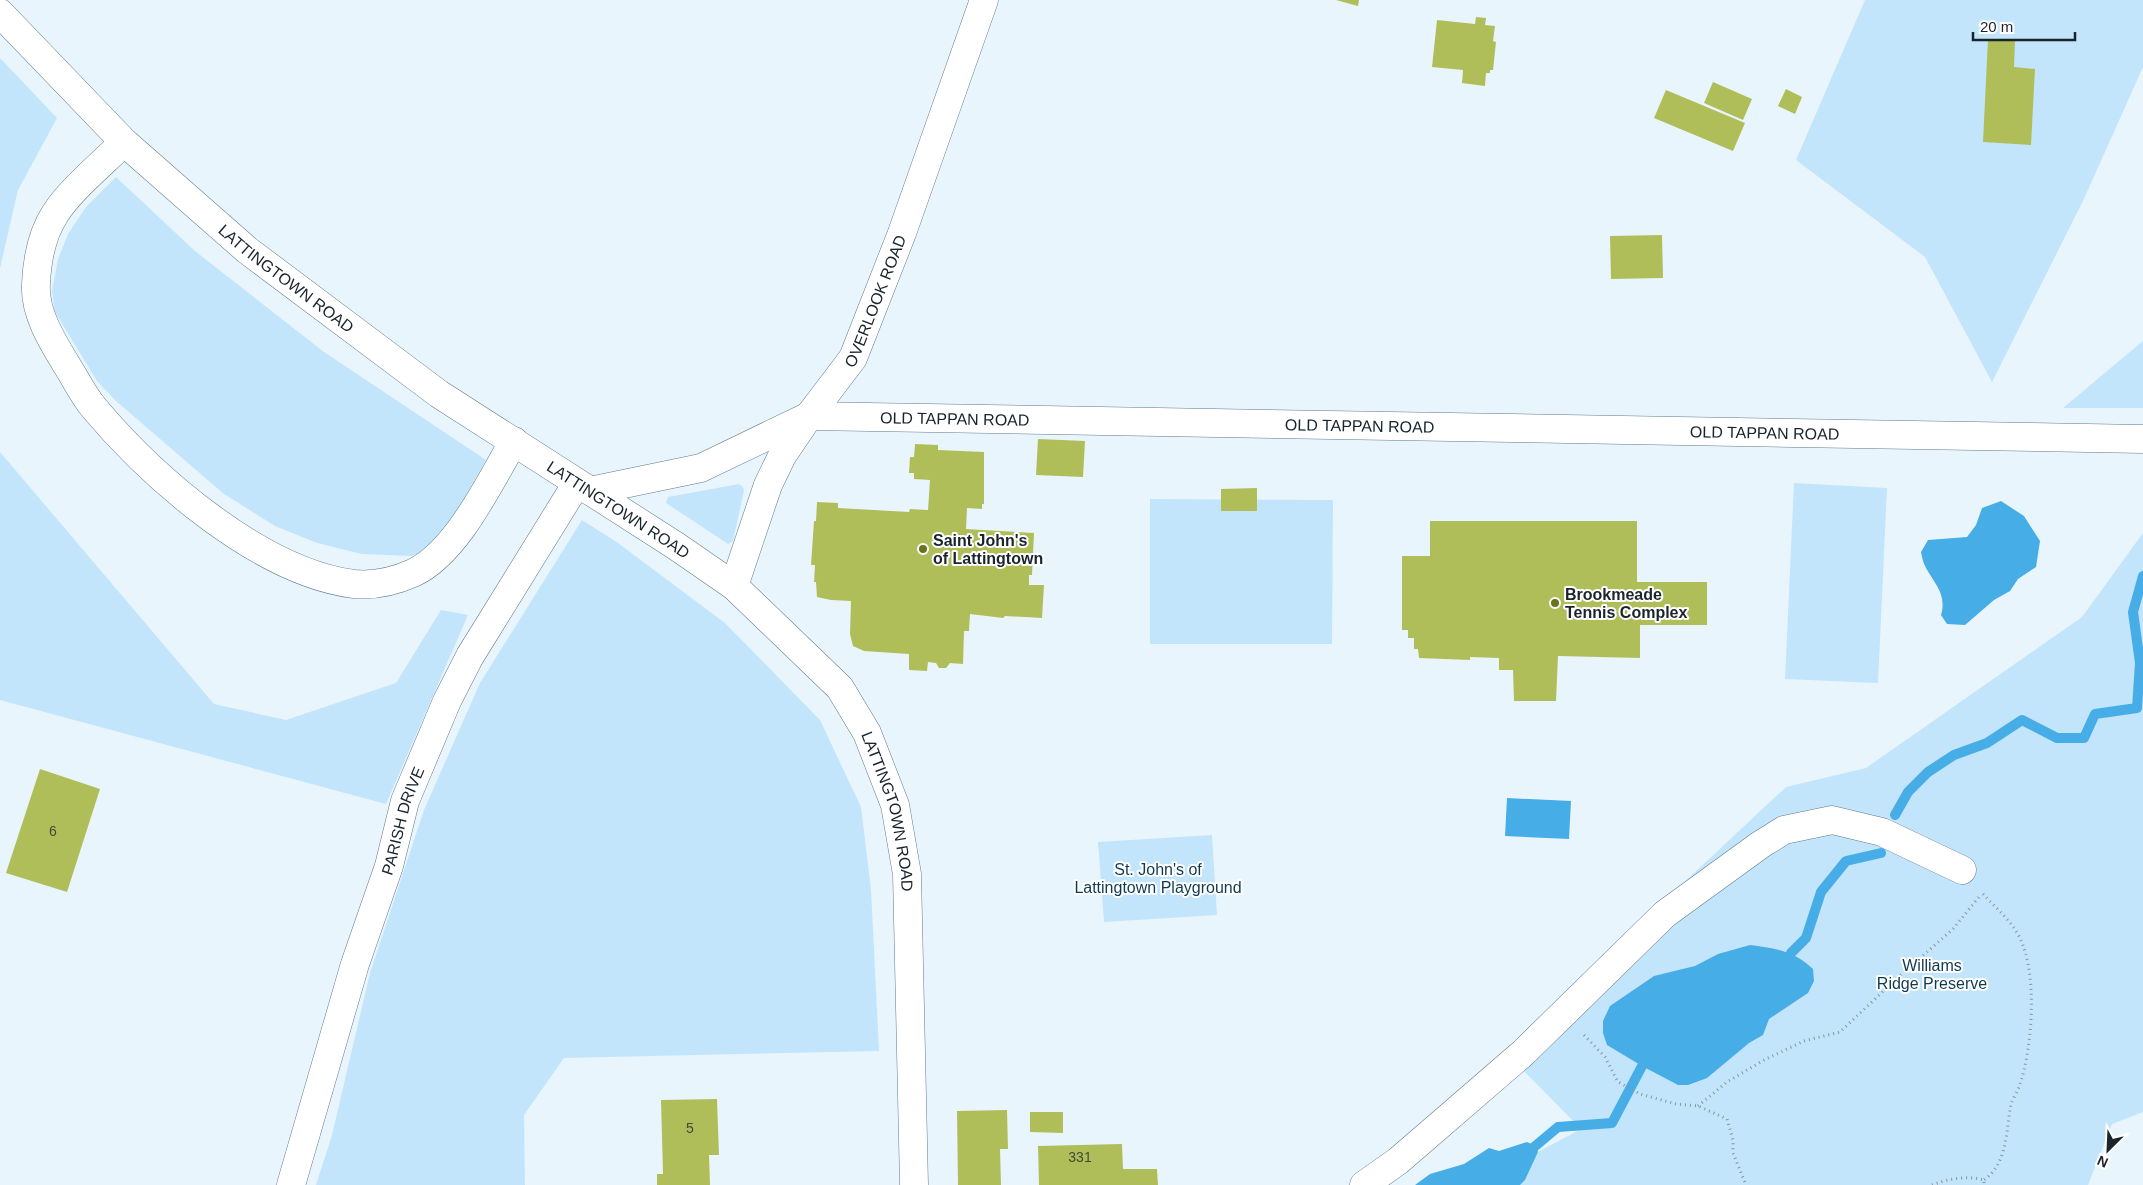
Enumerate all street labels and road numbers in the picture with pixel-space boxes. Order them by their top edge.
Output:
street label: LATTINGTOWN ROAD [215,221,357,336]
street label: OVERLOOK ROAD [841,233,909,370]
street label: OLD TAPPAN ROAD [880,409,1030,428]
street label: OLD TAPPAN ROAD [1285,416,1435,435]
street label: OLD TAPPAN ROAD [1690,423,1839,442]
street label: LATTINGTOWN ROAD [544,457,693,561]
street label: LATTINGTOWN ROAD [859,729,916,892]
street label: PARISH DRIVE [378,764,427,877]

